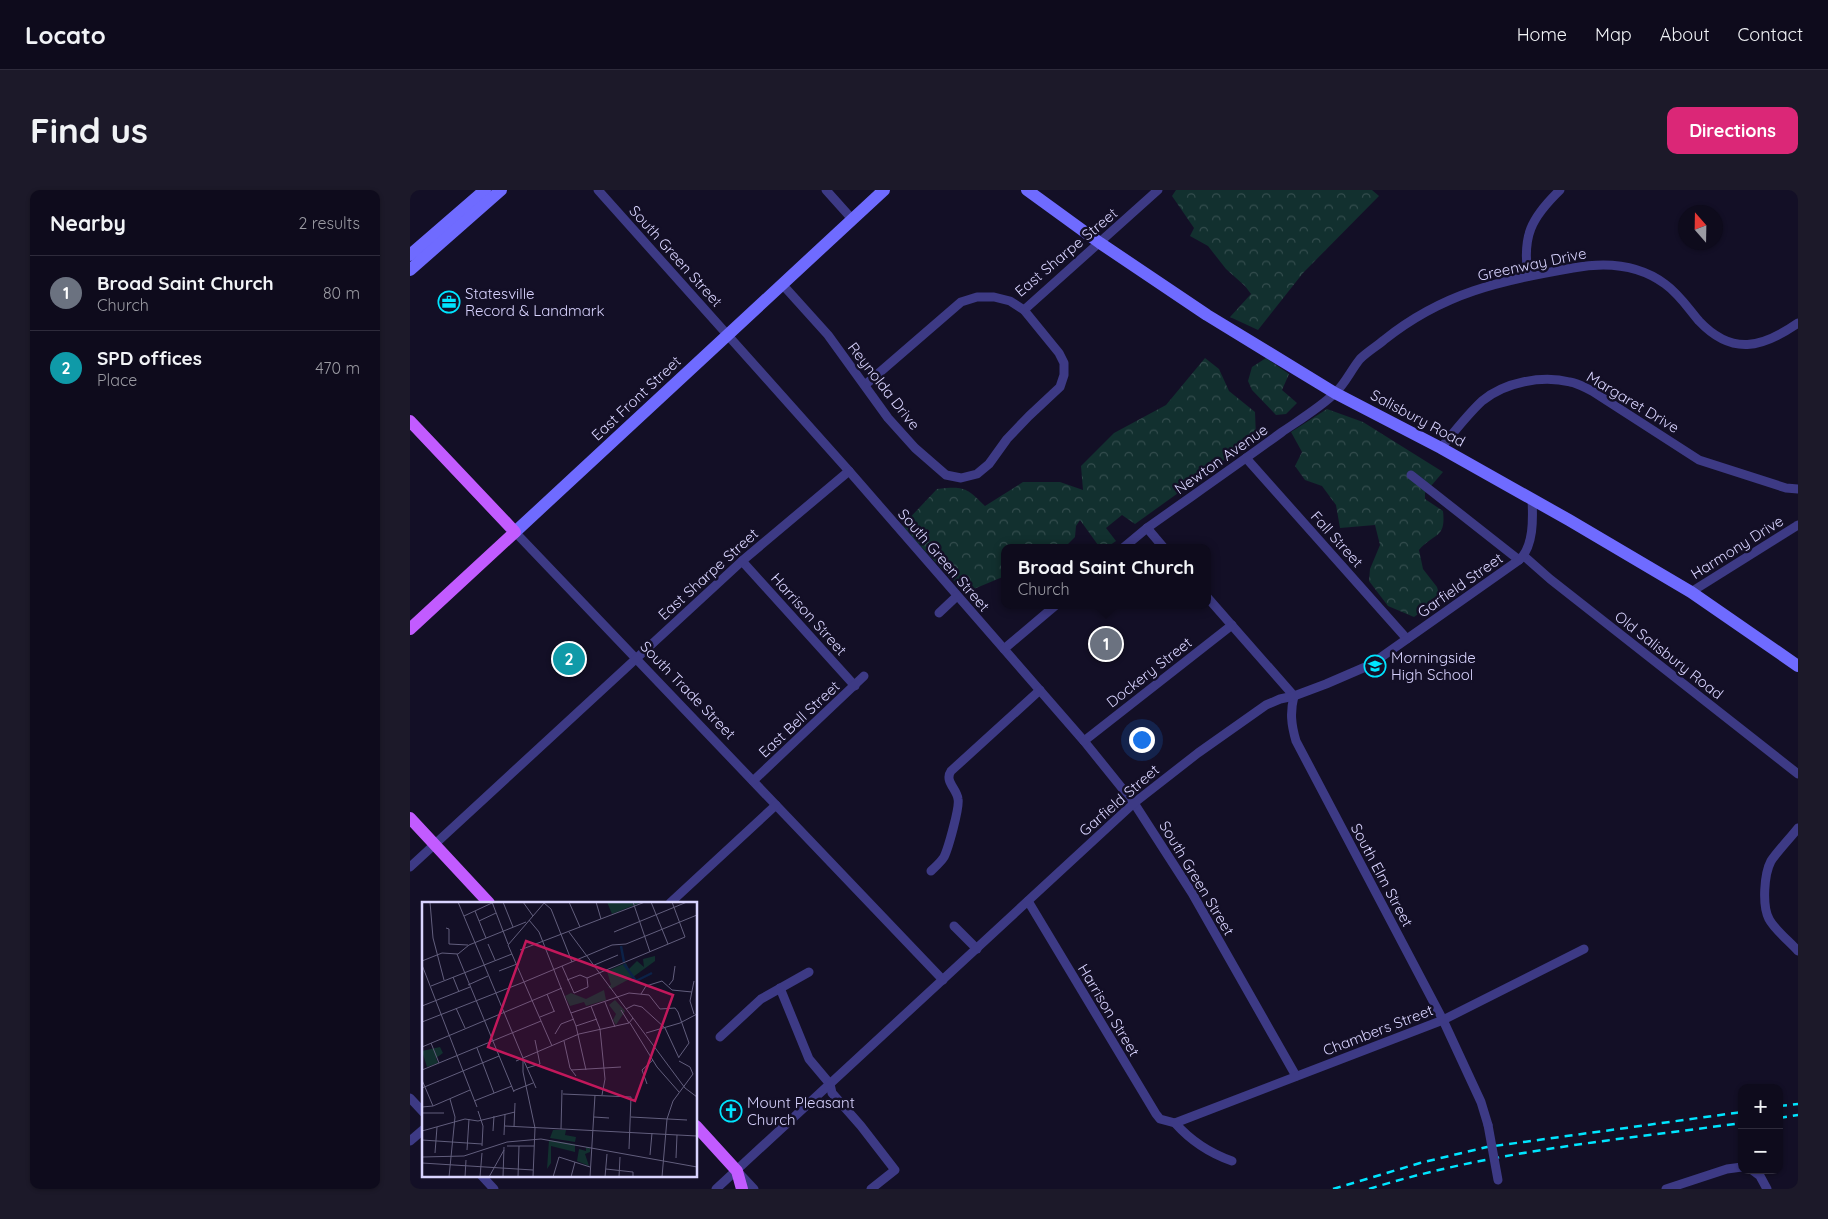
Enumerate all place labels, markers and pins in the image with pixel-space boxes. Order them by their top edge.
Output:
place label: Statesville Record & Landmark [465,284,605,320]
office icon: Statesville Record & Landmark [437,290,461,314]
pin: 1 [1090,625,1122,663]
pin: 2 [553,640,585,678]
place label: Morningside High School [1391,648,1476,684]
school or university icon: Morningside High School [1363,654,1387,678]
place label: Mount Pleasant Church [747,1093,855,1129]
church icon: Mount Pleasant Church [719,1099,743,1123]

